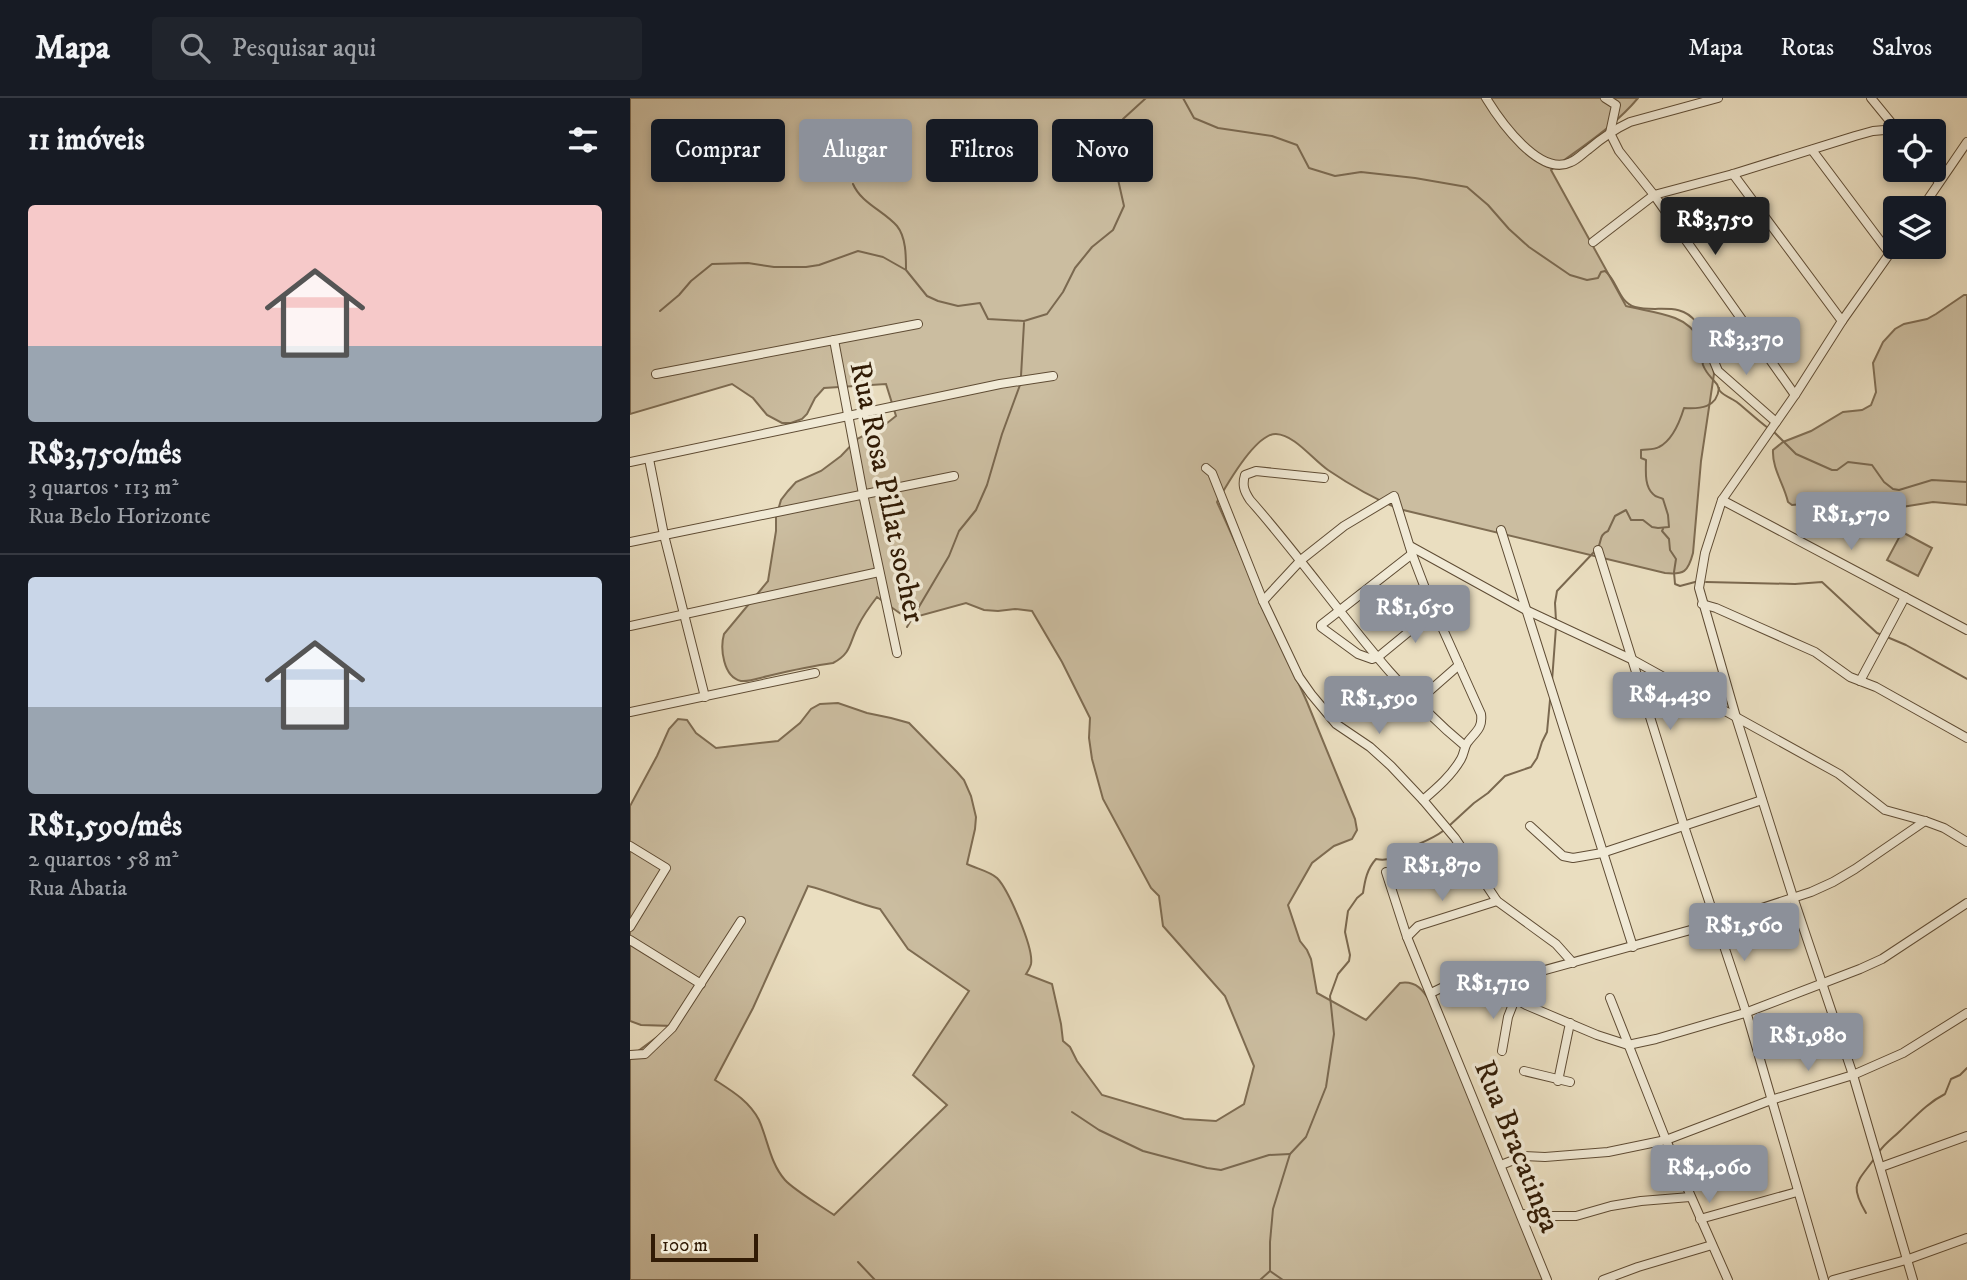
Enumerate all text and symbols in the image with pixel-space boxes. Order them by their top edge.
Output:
search box [152,17,642,80]
text: Mapa [35,28,110,69]
icon: search [176,29,214,67]
text: Pesquisar aqui [232,32,376,65]
text: Mapa [1688,33,1743,63]
text: Rotas [1781,33,1834,63]
text: Salvos [1872,33,1932,63]
chip: Comprar [651,119,785,182]
chip: Alugar [799,119,912,182]
chip: Filtros [926,119,1038,182]
chip: Novo [1052,119,1153,182]
map controls [1883,119,1946,259]
button: locate [1883,119,1946,182]
icon: filters [564,121,602,159]
text: 11 imóveis [28,122,145,159]
button: layers [1883,196,1946,259]
pin: R$3,750 [1650,198,1780,257]
text: R$3,750 [1676,205,1754,234]
icon: home [252,250,378,376]
pin: R$3,370 [1681,317,1811,377]
text: R$3,370 [1708,325,1784,354]
street label: Rua Rosa Pillat socher [841,358,932,626]
text: R$3,750/mês [28,436,182,473]
text: 3 quartos · 113 m² [28,473,178,502]
pin: R$1,570 [1786,492,1916,552]
text: R$1,570 [1812,500,1890,529]
text: Rua Belo Horizonte [28,502,211,531]
pin: R$1,650 [1350,586,1480,645]
text: R$1,650 [1376,593,1454,622]
icon: home [252,622,378,748]
pin: R$4,430 [1605,672,1735,732]
pin: R$1,590 [1314,676,1444,736]
text: R$4,430 [1629,680,1711,709]
text: R$1,590 [1340,684,1418,713]
text: R$1,590/mês [28,808,182,845]
pin: R$1,870 [1377,844,1507,903]
text: 2 quartos · 58 m² [28,845,179,874]
text: R$1,870 [1403,851,1481,880]
text: Rua Abatia [28,874,127,903]
pin: R$1,560 [1679,904,1809,963]
text: R$1,560 [1705,911,1783,940]
pin: R$1,710 [1428,962,1558,1021]
text: R$1,710 [1456,969,1530,998]
pin: R$1,980 [1743,1014,1873,1073]
text: R$1,980 [1769,1021,1847,1050]
street label: Rua Bracatinga [1465,1055,1568,1238]
pin: R$4,060 [1644,1146,1774,1205]
text: R$4,060 [1667,1153,1751,1182]
scale bar [651,1231,758,1263]
text: 100 m [662,1234,708,1257]

